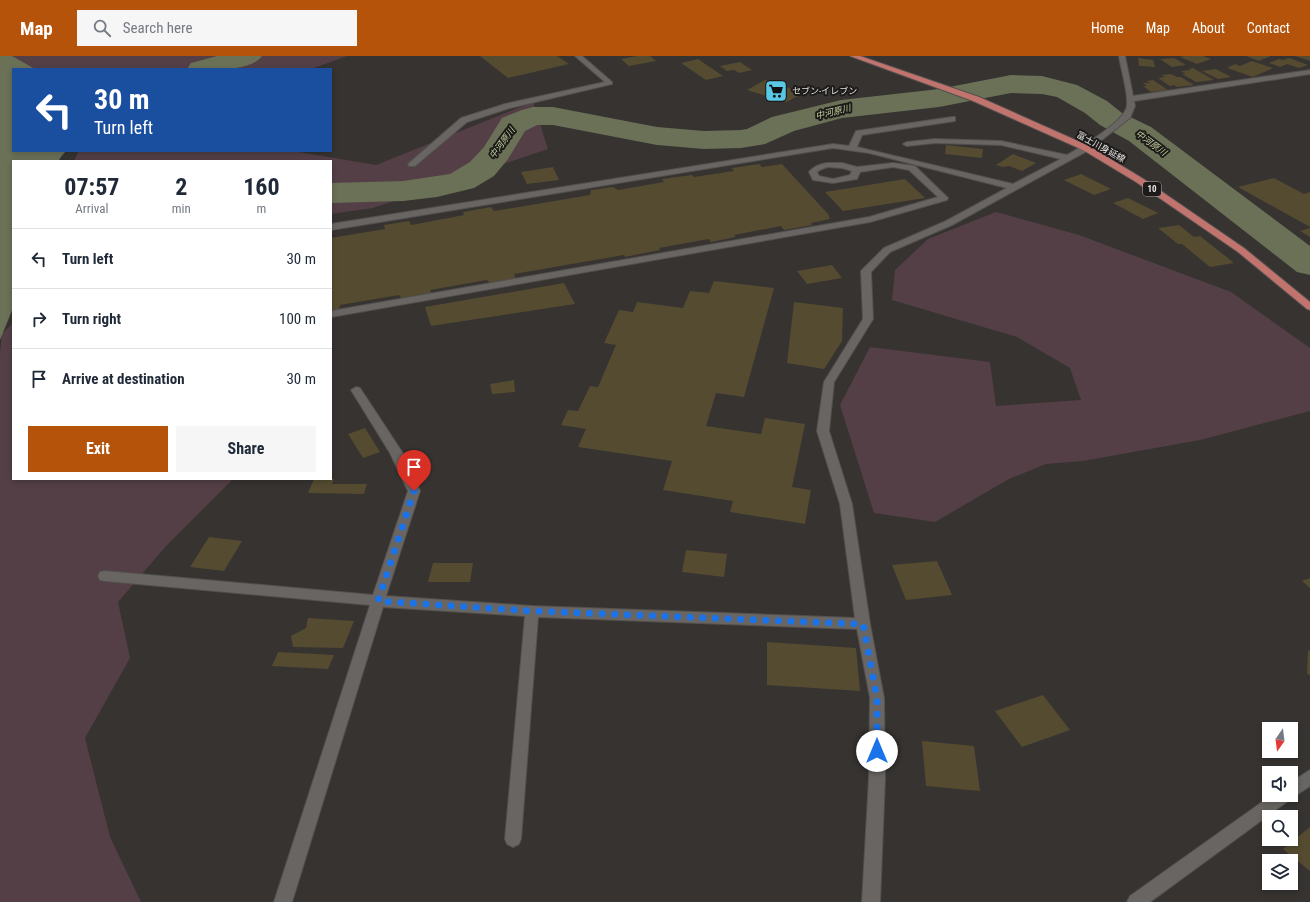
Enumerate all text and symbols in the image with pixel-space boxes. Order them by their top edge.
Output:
search box [77,10,357,46]
text: Map [20,17,53,40]
icon: search [91,17,113,39]
text: Search here [123,19,193,37]
text: Home [1091,20,1124,36]
text: Map [1146,20,1170,36]
text: About [1192,20,1225,36]
text: Contact [1247,20,1290,36]
supermarket icon: セブン-イレブン [763,78,789,104]
text: 30 m [94,83,150,116]
icon: left [28,84,80,136]
place label: セブン-イレブン [792,86,857,96]
water label: 中河原川 [814,103,853,121]
text: Turn left [94,117,153,138]
water label: 中河原川 [487,125,517,161]
water label: 中河原川 [1133,128,1169,158]
street label: 富士川身延線 [1075,130,1128,165]
text: 07:57 [64,173,119,201]
text: 2 [175,173,187,201]
text: 160 [243,173,280,201]
road number: 10 [1143,182,1161,196]
text: Arrival [75,201,108,216]
text: min [172,201,191,216]
text: m [257,201,266,216]
icon: left [28,248,50,270]
text: Turn left [62,250,113,268]
text: 30 m [286,250,316,268]
icon: right [28,308,50,330]
text: Turn right [62,310,121,328]
text: 100 m [279,310,316,328]
icon: arrive [28,368,50,390]
text: Arrive at destination [62,370,185,388]
text: 30 m [286,370,316,388]
button: Exit [28,426,168,472]
button: Share [176,426,316,472]
pin [397,450,431,491]
icon: arrive [403,456,425,478]
north arrow [1262,722,1298,758]
map controls [1262,722,1298,890]
position arrow [856,730,898,772]
button: sound [1262,766,1298,802]
button: search [1262,810,1298,846]
button: layers [1262,854,1298,890]

